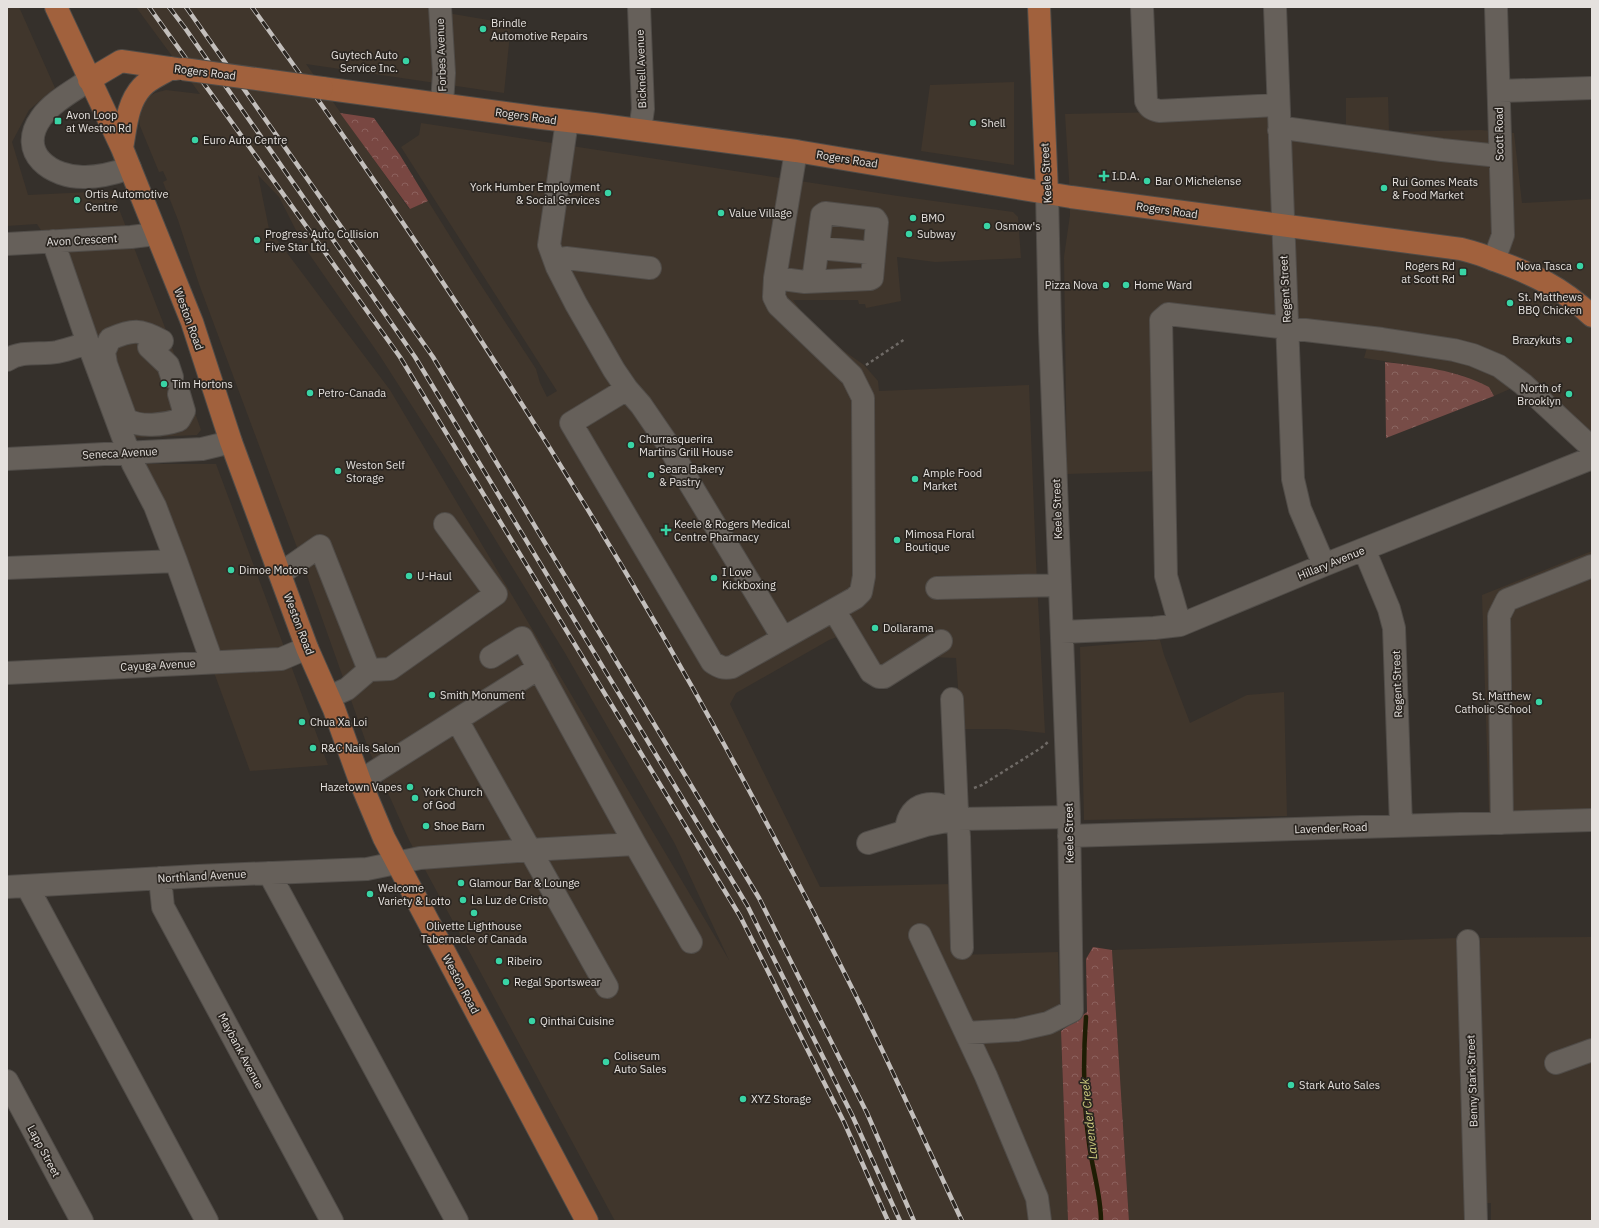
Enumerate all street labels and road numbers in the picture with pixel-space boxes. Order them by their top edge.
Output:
street label: Forbes Avenue [433,18,449,92]
street label: Bicknell Avenue [633,29,649,109]
street label: Rogers Road [173,61,237,83]
street label: Rogers Road [494,105,558,127]
street label: Scott Road [1492,107,1506,161]
street label: Keele Street [1037,142,1055,204]
street label: Rogers Road [815,147,879,171]
street label: Rogers Road [1135,199,1199,221]
street label: Avon Crescent [46,231,118,249]
street label: Regent Street [1276,255,1294,323]
street label: Weston Road [171,286,207,352]
street label: Seneca Avenue [82,444,158,462]
street label: Keele Street [1049,478,1065,540]
street label: Hillary Avenue [1295,543,1367,583]
street label: Weston Road [281,591,317,657]
street label: Regent Street [1389,650,1405,718]
street label: Cayuga Avenue [120,656,196,674]
street label: Keele Street [1061,802,1077,863]
street label: Lavender Road [1294,820,1368,836]
street label: Northland Avenue [157,867,247,885]
street label: Weston Road [440,952,482,1016]
street label: Maybank Avenue [215,1011,267,1091]
street label: Benny Stark Street [1463,1034,1481,1127]
street label: Lapp Street [24,1123,64,1180]

